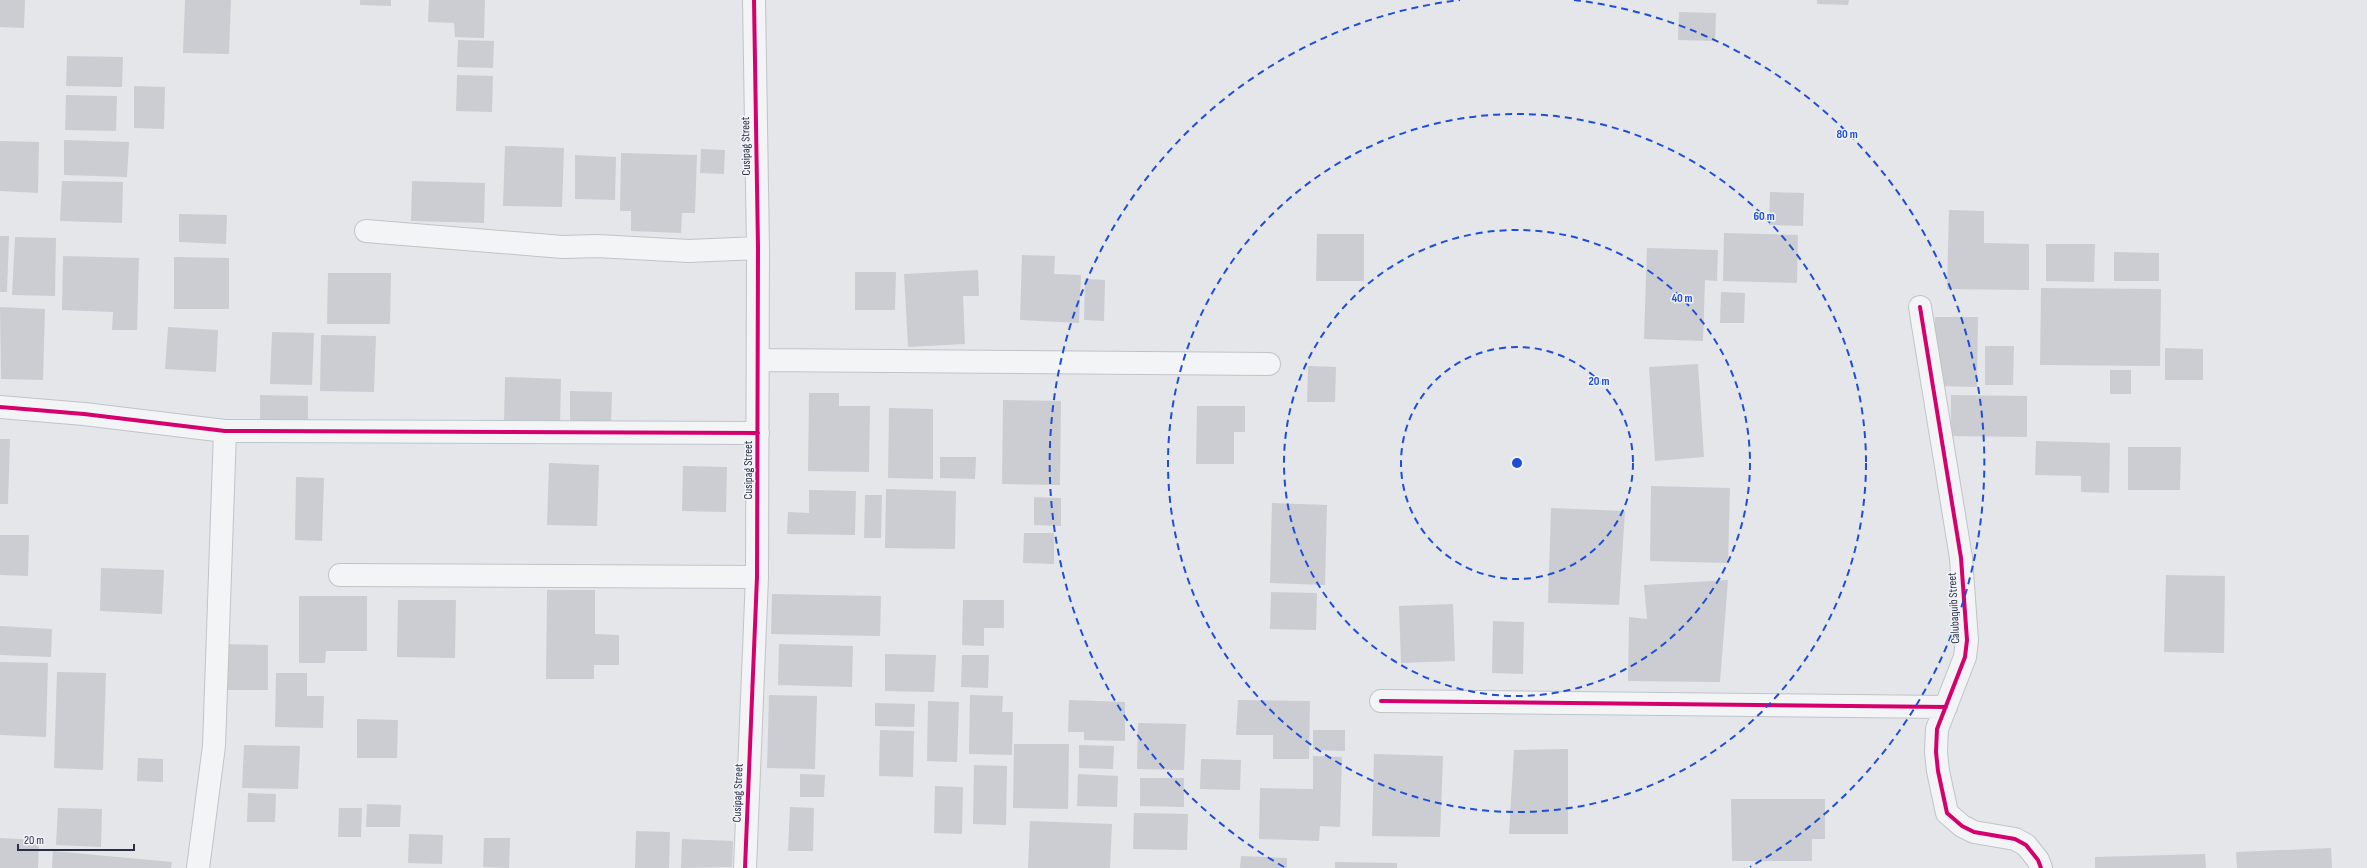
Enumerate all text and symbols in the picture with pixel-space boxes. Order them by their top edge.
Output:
street label: Cusipag Street [738,116,754,176]
text: 80 m [1836,127,1858,142]
text: 60 m [1753,209,1775,224]
text: 40 m [1671,291,1693,306]
text: 20 m [1589,374,1609,389]
street label: Cusipag Street [741,440,756,499]
centre of rings [1510,456,1524,470]
street label: Calubaquib Street [1945,572,1963,644]
street label: Cusipag Street [729,763,747,823]
scale bar [18,826,134,852]
text: 20 m [24,833,44,848]

